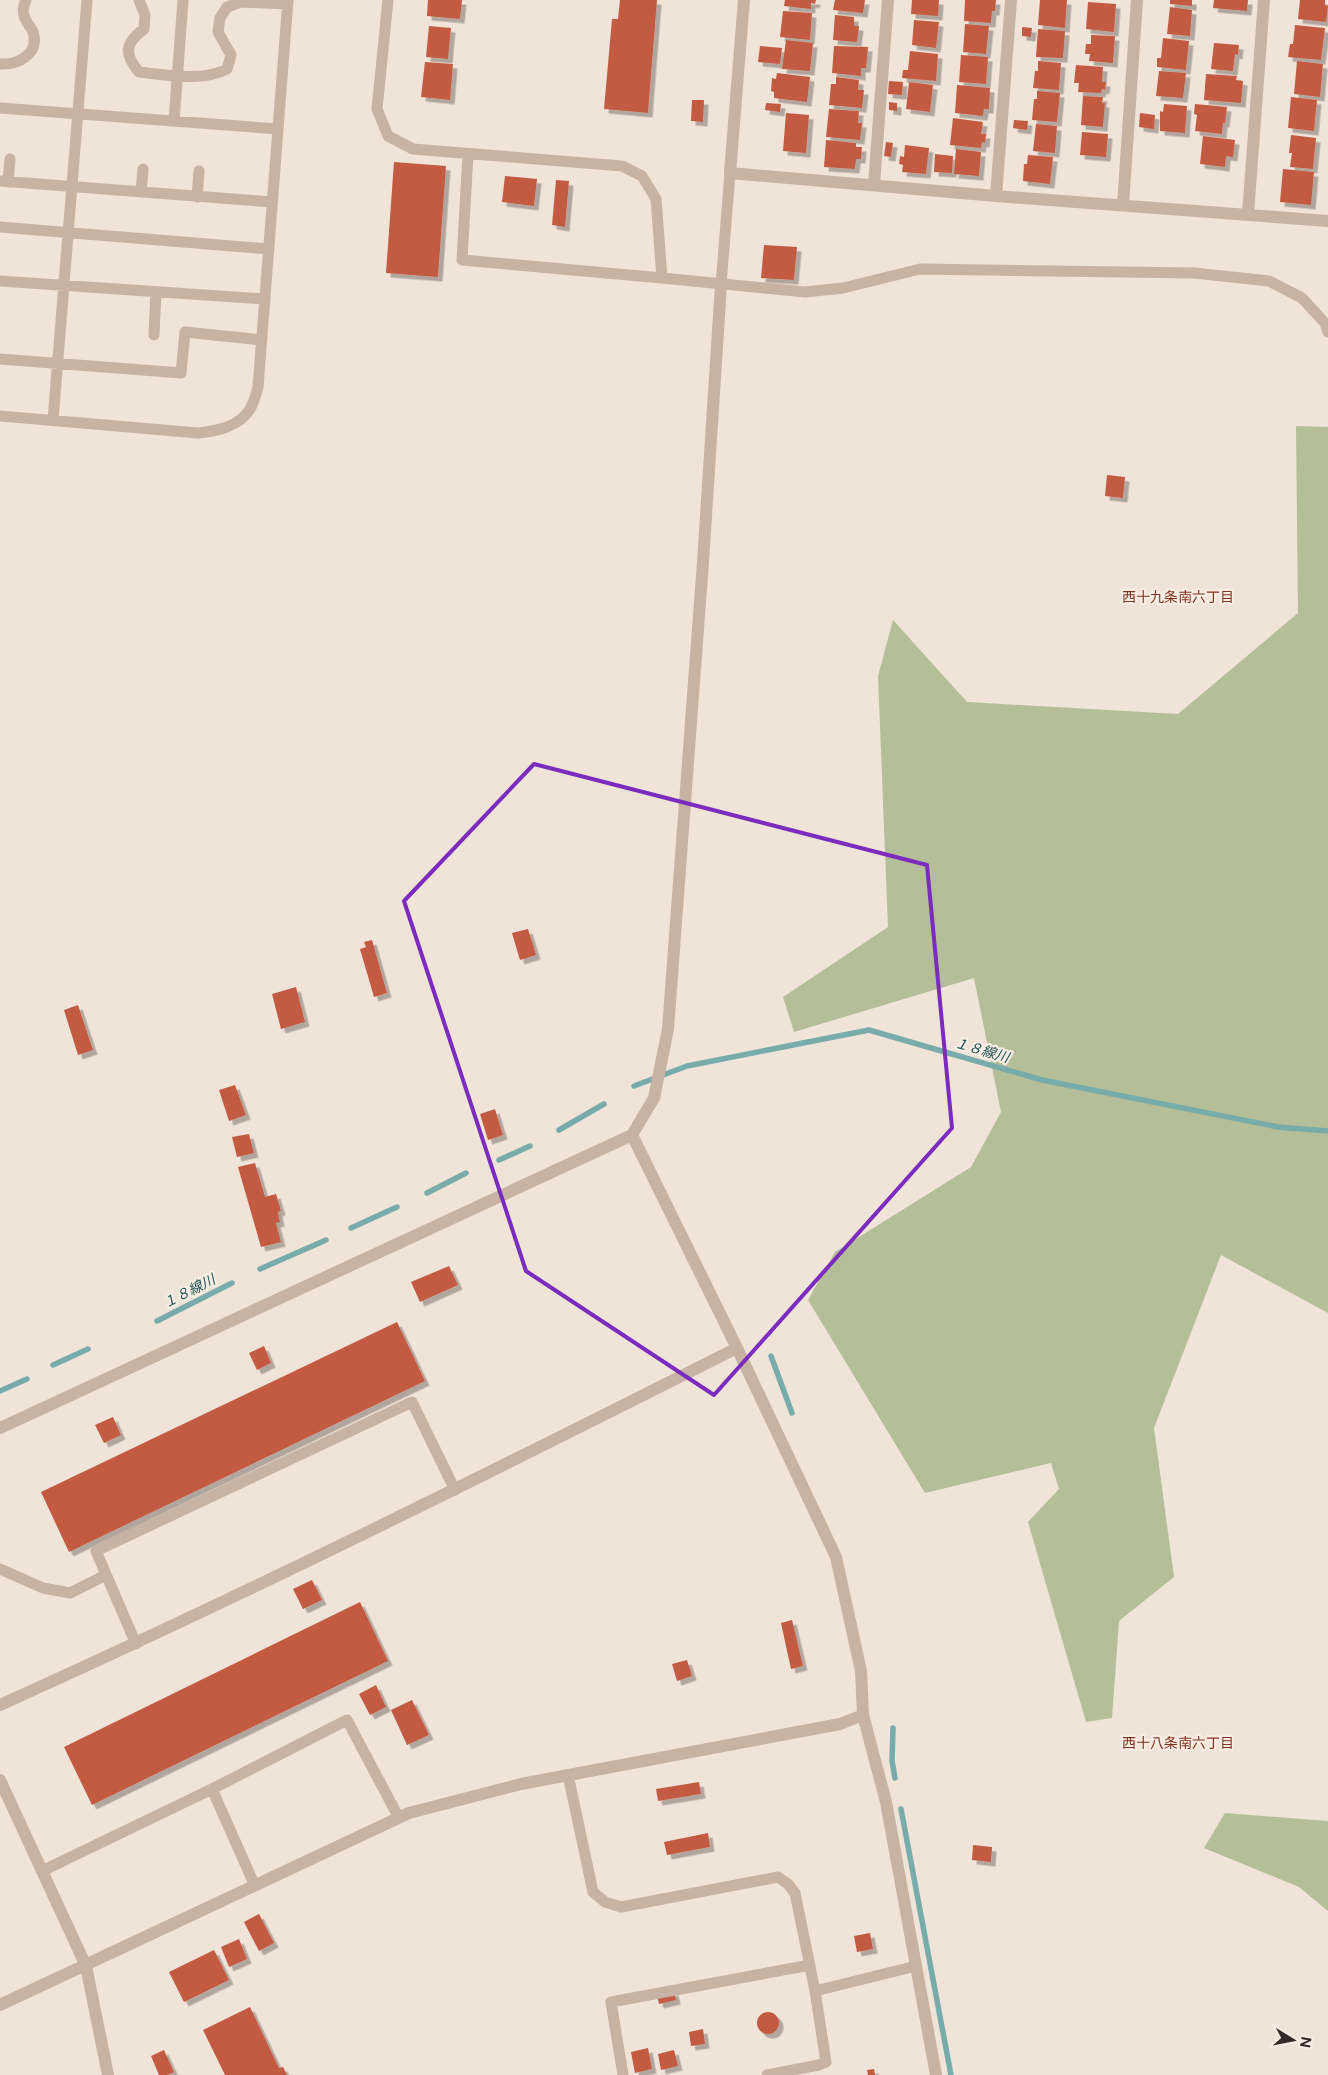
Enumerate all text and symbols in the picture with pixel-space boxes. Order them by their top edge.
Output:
district label: 西十九条南六丁目 [1122,589,1234,605]
water label: １８線川 [953,1035,1013,1066]
water label: １８線川 [160,1270,219,1311]
district label: 西十八条南六丁目 [1122,1735,1234,1751]
north arrow [1268,2015,1318,2065]
text: N [1297,2035,1315,2049]

